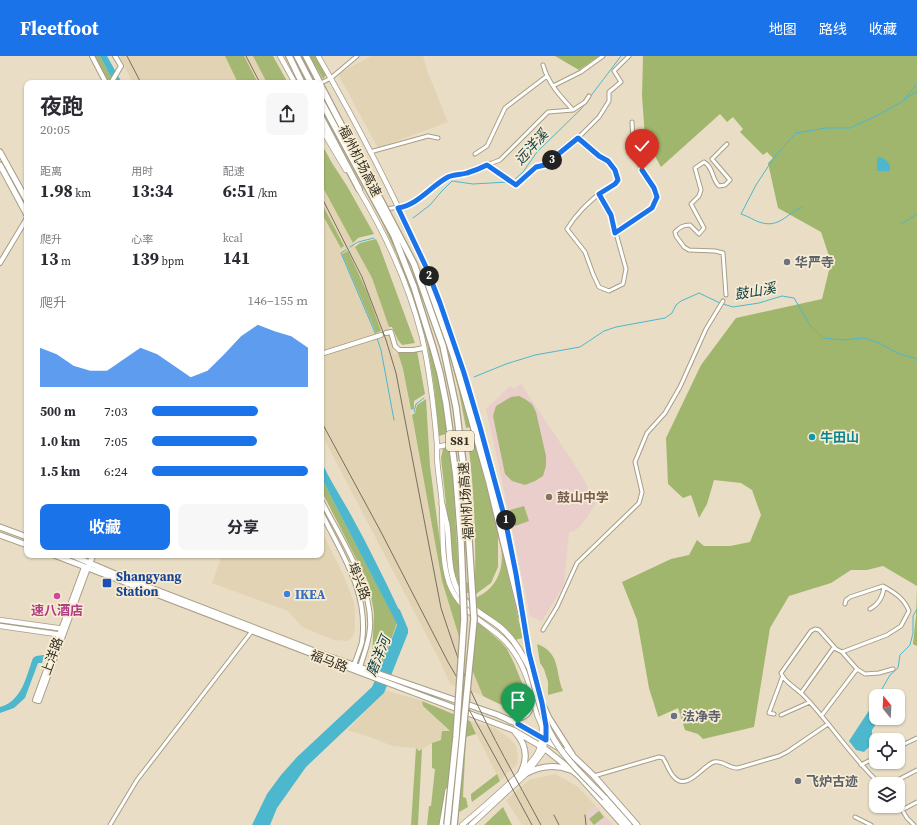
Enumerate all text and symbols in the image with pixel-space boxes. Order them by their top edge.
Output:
text: Fleetfoot [20,15,99,41]
text: 地图 [769,19,797,39]
text: 路线 [819,19,847,39]
text: 收藏 [869,19,897,39]
text: 夜跑 [40,91,84,121]
button: share [266,93,308,135]
text: 20:05 [40,121,70,138]
street label: 福州机场高速 [335,122,385,200]
water label: 远洋溪 [510,123,554,169]
pin [625,129,659,170]
icon: check [631,135,653,157]
pin: 3 [542,150,562,170]
text: 3 [549,152,555,167]
text: 距离 [40,164,62,179]
text: 用时 [131,164,153,179]
text: 配速 [223,164,245,179]
text: 1.98 [40,179,73,203]
text: 13:34 [131,179,173,203]
text: 6:51 [223,179,255,203]
text: km [73,186,91,201]
text: /km [255,186,278,201]
text: kcal [223,231,243,246]
text: 爬升 [40,232,62,247]
text: 心率 [131,232,153,247]
text: 141 [223,246,250,270]
text: 13 [40,247,58,271]
text: 139 [131,247,159,271]
text: m [58,254,71,269]
text: bpm [159,254,184,269]
place label: 华严寺 [795,254,834,271]
marker: 华严寺 [782,257,792,267]
pin: 2 [419,266,439,286]
text: 2 [426,268,432,283]
water label: 鼓山溪 [733,277,779,304]
text: 146–155 m [248,292,308,309]
text: 爬升 [40,294,66,311]
text: 500 m [40,403,76,420]
text: 7:03 [104,403,127,420]
place label: 牛田山 [820,429,859,446]
road number: S81 [446,431,474,451]
marker: 牛田山 [807,432,817,442]
text: 1.0 km [40,433,80,450]
text: 7:05 [104,433,127,450]
street label: 福州机场高速 [455,461,477,541]
text: 1.5 km [40,463,80,480]
text: 6:24 [104,463,127,480]
place label: 鼓山中学 [557,489,609,506]
marker: 鼓山中学 [544,492,554,502]
button: 收藏 [40,504,170,550]
button: 分享 [178,504,308,550]
pin: 1 [496,510,516,530]
text: 1 [503,512,509,527]
street label: 埠兴路 [344,560,374,602]
place label: Shangyang Station [116,568,182,600]
marker: Shangyang Station [101,577,113,589]
place label: IKEA [295,586,326,603]
marker: IKEA [282,589,292,599]
marker: 速八酒店 [52,591,62,601]
place label: 速八酒店 [31,602,83,619]
water label: 磨洋河 [361,630,396,679]
street label: 上洋路 [37,635,67,677]
street label: 福马路 [308,646,350,676]
pin [501,683,535,724]
icon: arrive [507,689,529,711]
north arrow [869,689,905,725]
map controls [869,689,905,813]
place label: 法净寺 [682,708,721,725]
marker: 法净寺 [669,711,679,721]
button: locate [869,733,905,769]
place label: 飞炉古迹 [806,773,858,790]
marker: 飞炉古迹 [793,776,803,786]
button: layers [869,777,905,813]

